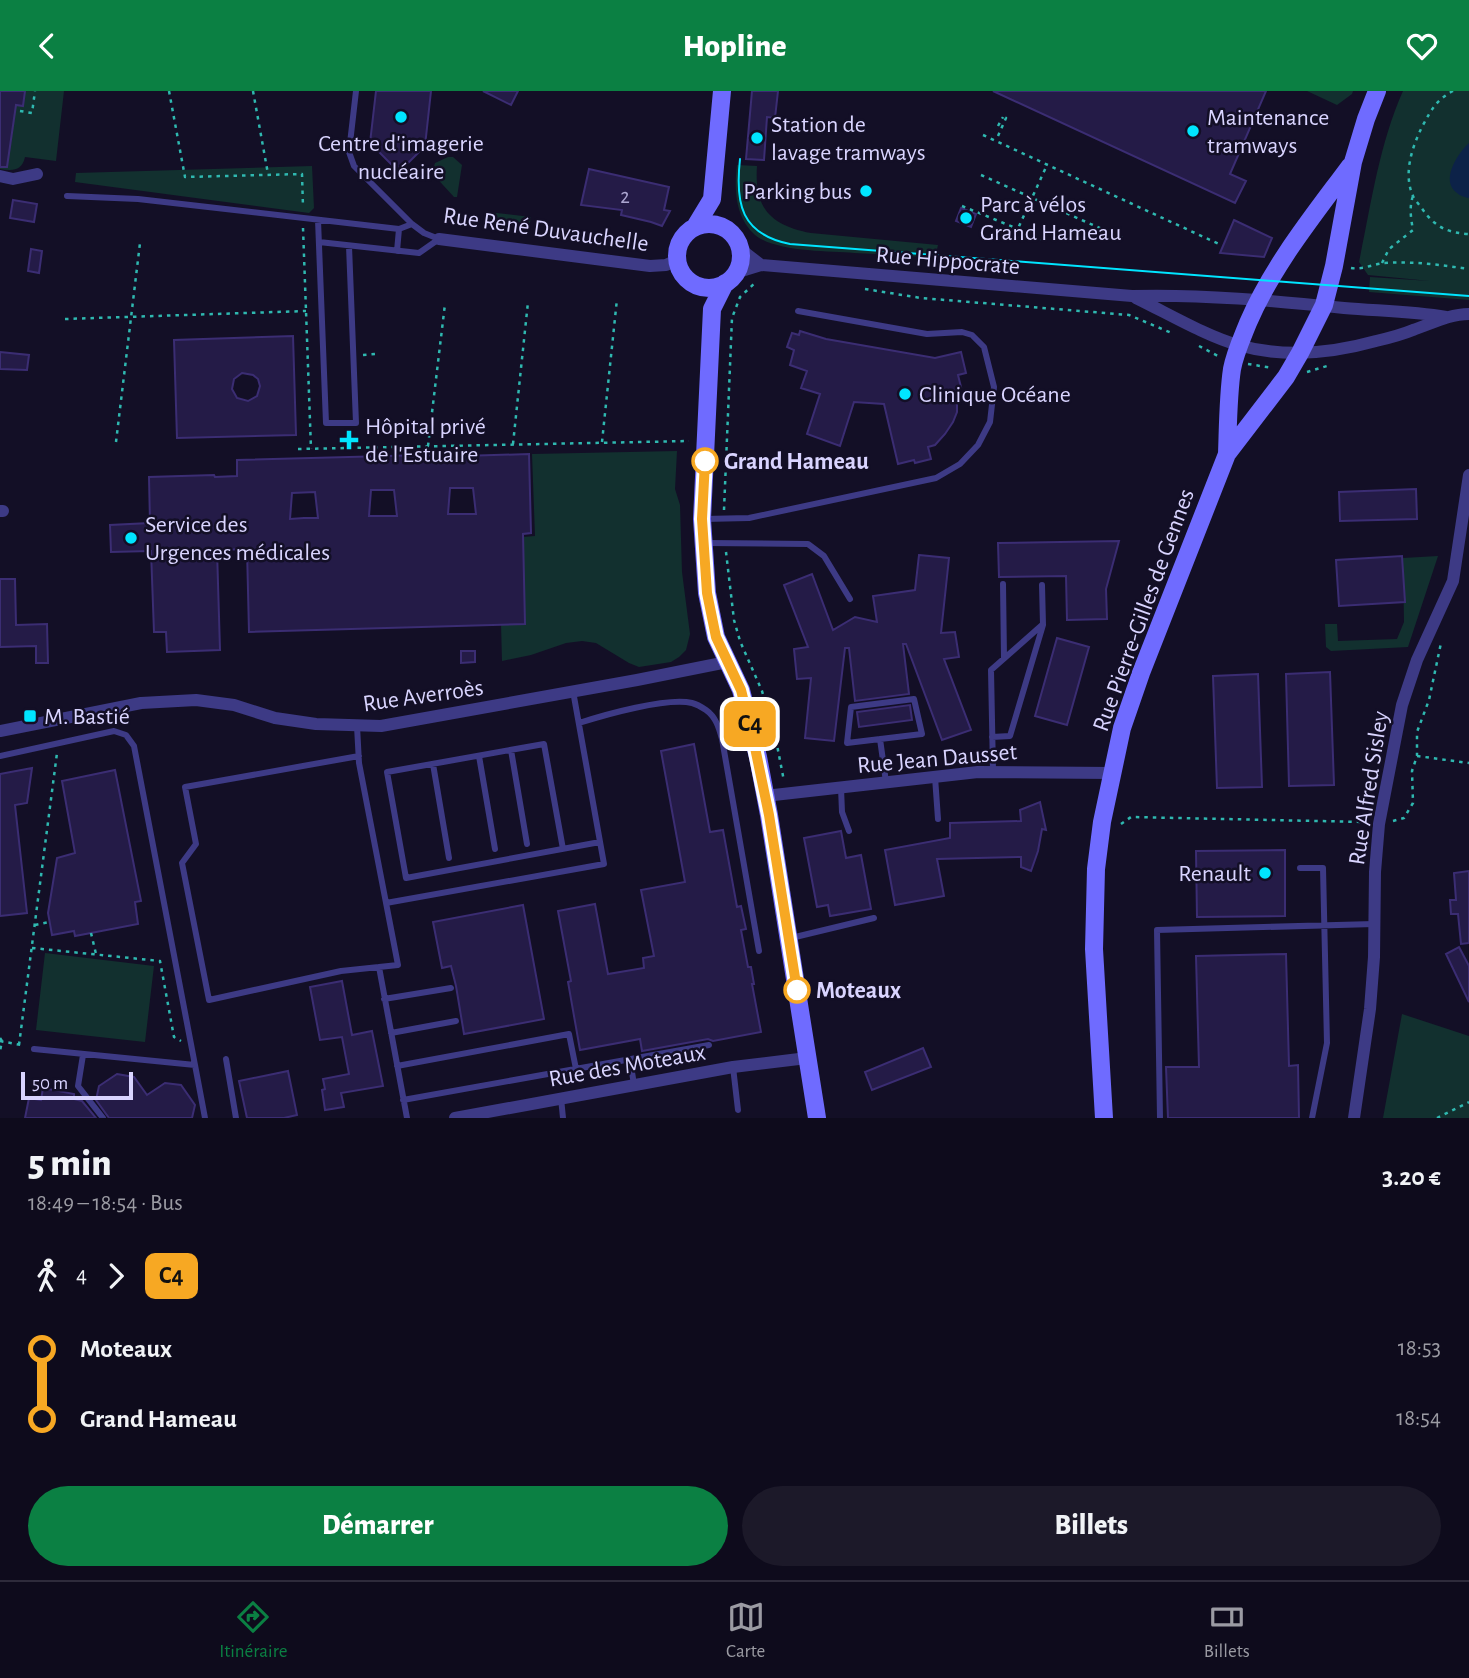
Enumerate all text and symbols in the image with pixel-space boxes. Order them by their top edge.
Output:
icon: back [28,27,66,65]
icon: heart [1403,27,1441,65]
text: Hopline [682,30,787,62]
place label: Maintenance tramways [1207,106,1329,158]
marker: Centre d'imagerie nucléaire [393,109,409,125]
place label: Station de lavage tramways [771,113,926,165]
marker: Maintenance tramways [1185,123,1201,139]
marker: Station de lavage tramways [749,130,765,146]
place label: Centre d'imagerie nucléaire [318,132,484,184]
place label: Parking bus [743,180,852,204]
marker: Parking bus [858,183,874,199]
house number: 2 [620,186,630,207]
place label: Parc à vélos Grand Hameau [980,193,1121,245]
street label: Rue René Duvauchelle [442,204,650,256]
marker: Parc à vélos Grand Hameau [958,210,974,226]
street label: Rue Hippocrate [875,243,1021,279]
place label: Clinique Océane [919,383,1071,407]
marker: Clinique Océane [897,386,913,402]
place label: Hôpital privé de l'Estuaire [365,415,486,467]
marker: Hôpital privé de l'Estuaire [339,430,359,450]
marker: Grand Hameau [692,448,718,474]
place label: Grand Hameau [724,450,869,474]
street label: Rue Pierre-Gilles de Gennes [1089,486,1199,735]
place label: Service des Urgences médicales [145,513,330,565]
marker: Service des Urgences médicales [123,530,139,546]
street label: Rue Averroès [361,676,485,716]
line badge: C4 [718,701,782,747]
place label: M. Bastié [44,705,130,729]
marker: M. Bastié [22,708,38,724]
street label: Rue Alfred Sisley [1345,709,1393,867]
text: C4 [738,712,762,736]
street label: Rue Jean Dausset [856,740,1018,778]
place label: Renault [1178,862,1251,886]
marker: Renault [1257,865,1273,881]
marker: Moteaux [784,977,810,1003]
place label: Moteaux [816,979,901,1003]
street label: Rue des Moteaux [547,1040,708,1092]
scale bar [21,1069,133,1101]
text: 50 m [32,1074,68,1093]
text: 5 min [28,1145,112,1183]
text: 3.20 € [1382,1164,1441,1190]
text: 18:49 – 18:54 · Bus [28,1192,183,1215]
icon: walk [28,1257,66,1295]
icon: forward [97,1257,135,1295]
text: 4 [76,1264,87,1287]
text: C4 [159,1264,184,1288]
text: Moteaux [80,1336,172,1362]
text: 18:53 [1398,1337,1441,1360]
text: Grand Hameau [80,1406,237,1432]
text: 18:54 [1396,1407,1441,1430]
button: Démarrer [28,1486,728,1566]
button: Billets [742,1486,1441,1566]
tab: Itinéraire [219,1598,288,1663]
tab: Carte [726,1598,765,1663]
tab: Billets [1204,1598,1250,1663]

